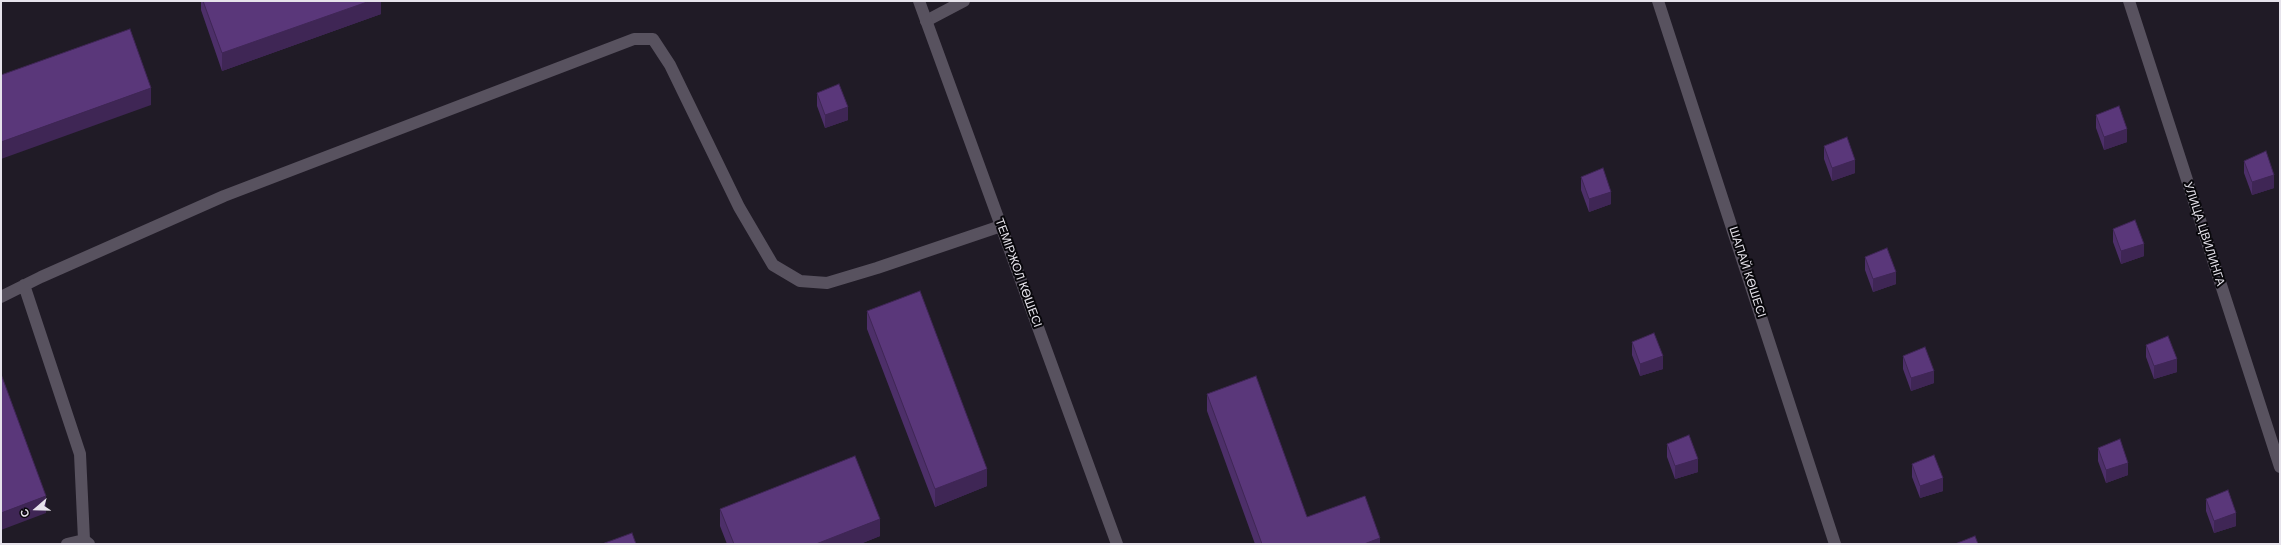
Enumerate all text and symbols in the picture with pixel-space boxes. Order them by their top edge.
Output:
street label: УЛИЦА ЦВИЛИНГА [2180,180,2228,288]
street label: ТЕМІРЖОЛ КӨШЕСІ [992,216,1044,330]
street label: ШАПАЙ КӨШЕСІ [1726,225,1768,319]
north arrow [16,489,56,529]
text: С [18,507,32,519]

